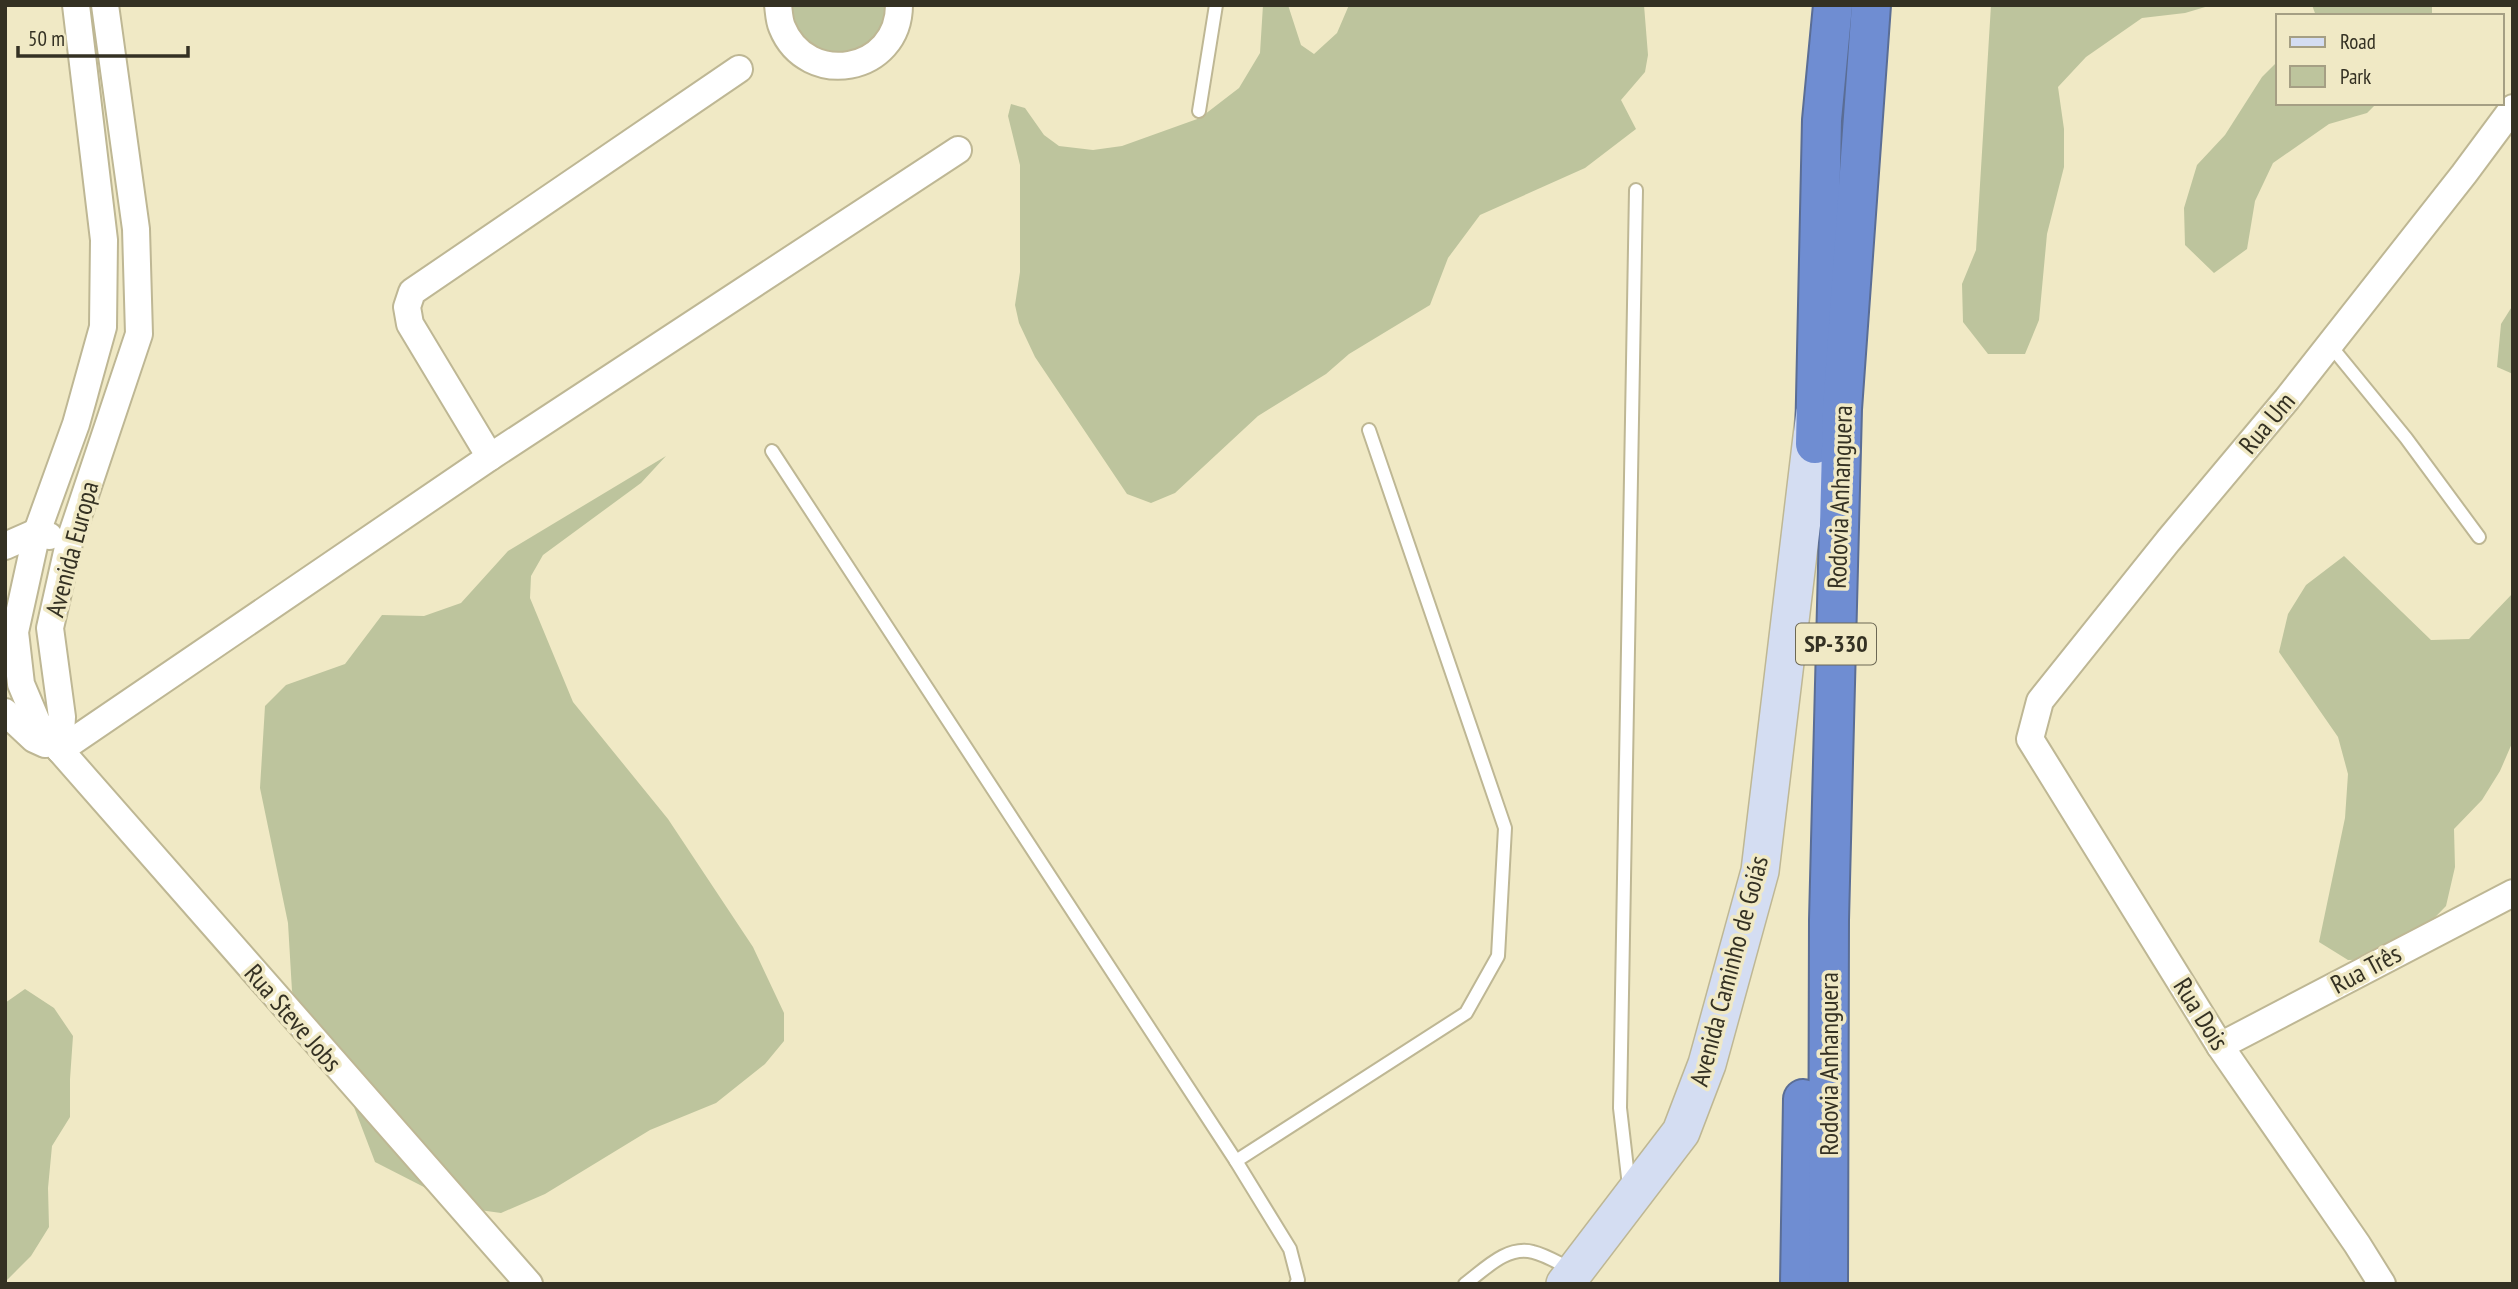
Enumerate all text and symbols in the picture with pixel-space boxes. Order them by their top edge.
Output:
scale bar [18,14,187,58]
legend [2276,14,2504,105]
text: 50 m [28,25,65,52]
text: Road [2340,28,2376,55]
text: Park [2340,63,2371,90]
street label: Rua Um [2231,385,2302,460]
street label: Rodovia Anhanguera [1820,405,1859,589]
street label: Avenida Europa [38,477,105,620]
road number: SP-330 [1796,624,1876,664]
street label: Avenida Caminho de Goiás [1682,852,1775,1090]
street label: Rua Três [2325,936,2407,1001]
street label: Rua Steve Jobs [238,957,349,1078]
street label: Rua Dois [2166,971,2236,1056]
street label: Rodovia Anhanguera [1812,972,1845,1156]

